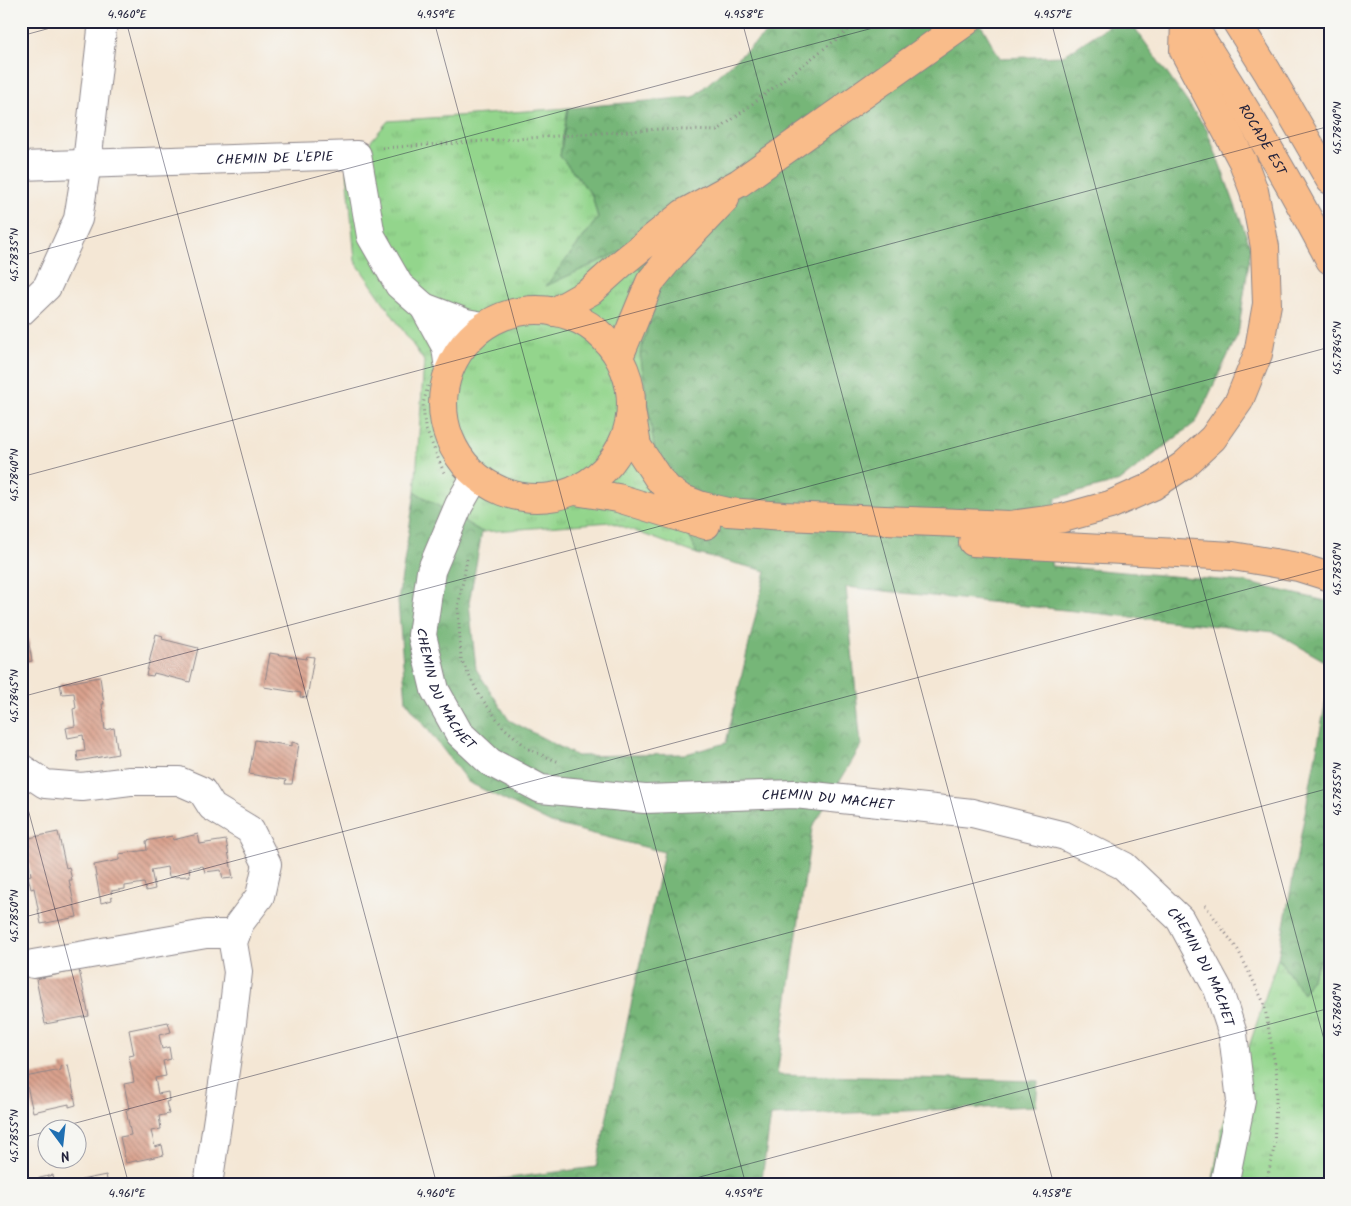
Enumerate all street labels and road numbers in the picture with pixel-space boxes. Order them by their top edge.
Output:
street label: ROCADE EST [1232,100,1293,181]
street label: CHEMIN DE L'EPIE [216,146,335,172]
street label: CHEMIN DU MACHET [410,627,481,756]
street label: CHEMIN DU MACHET [761,784,896,817]
street label: CHEMIN DU MACHET [1161,902,1240,1031]

